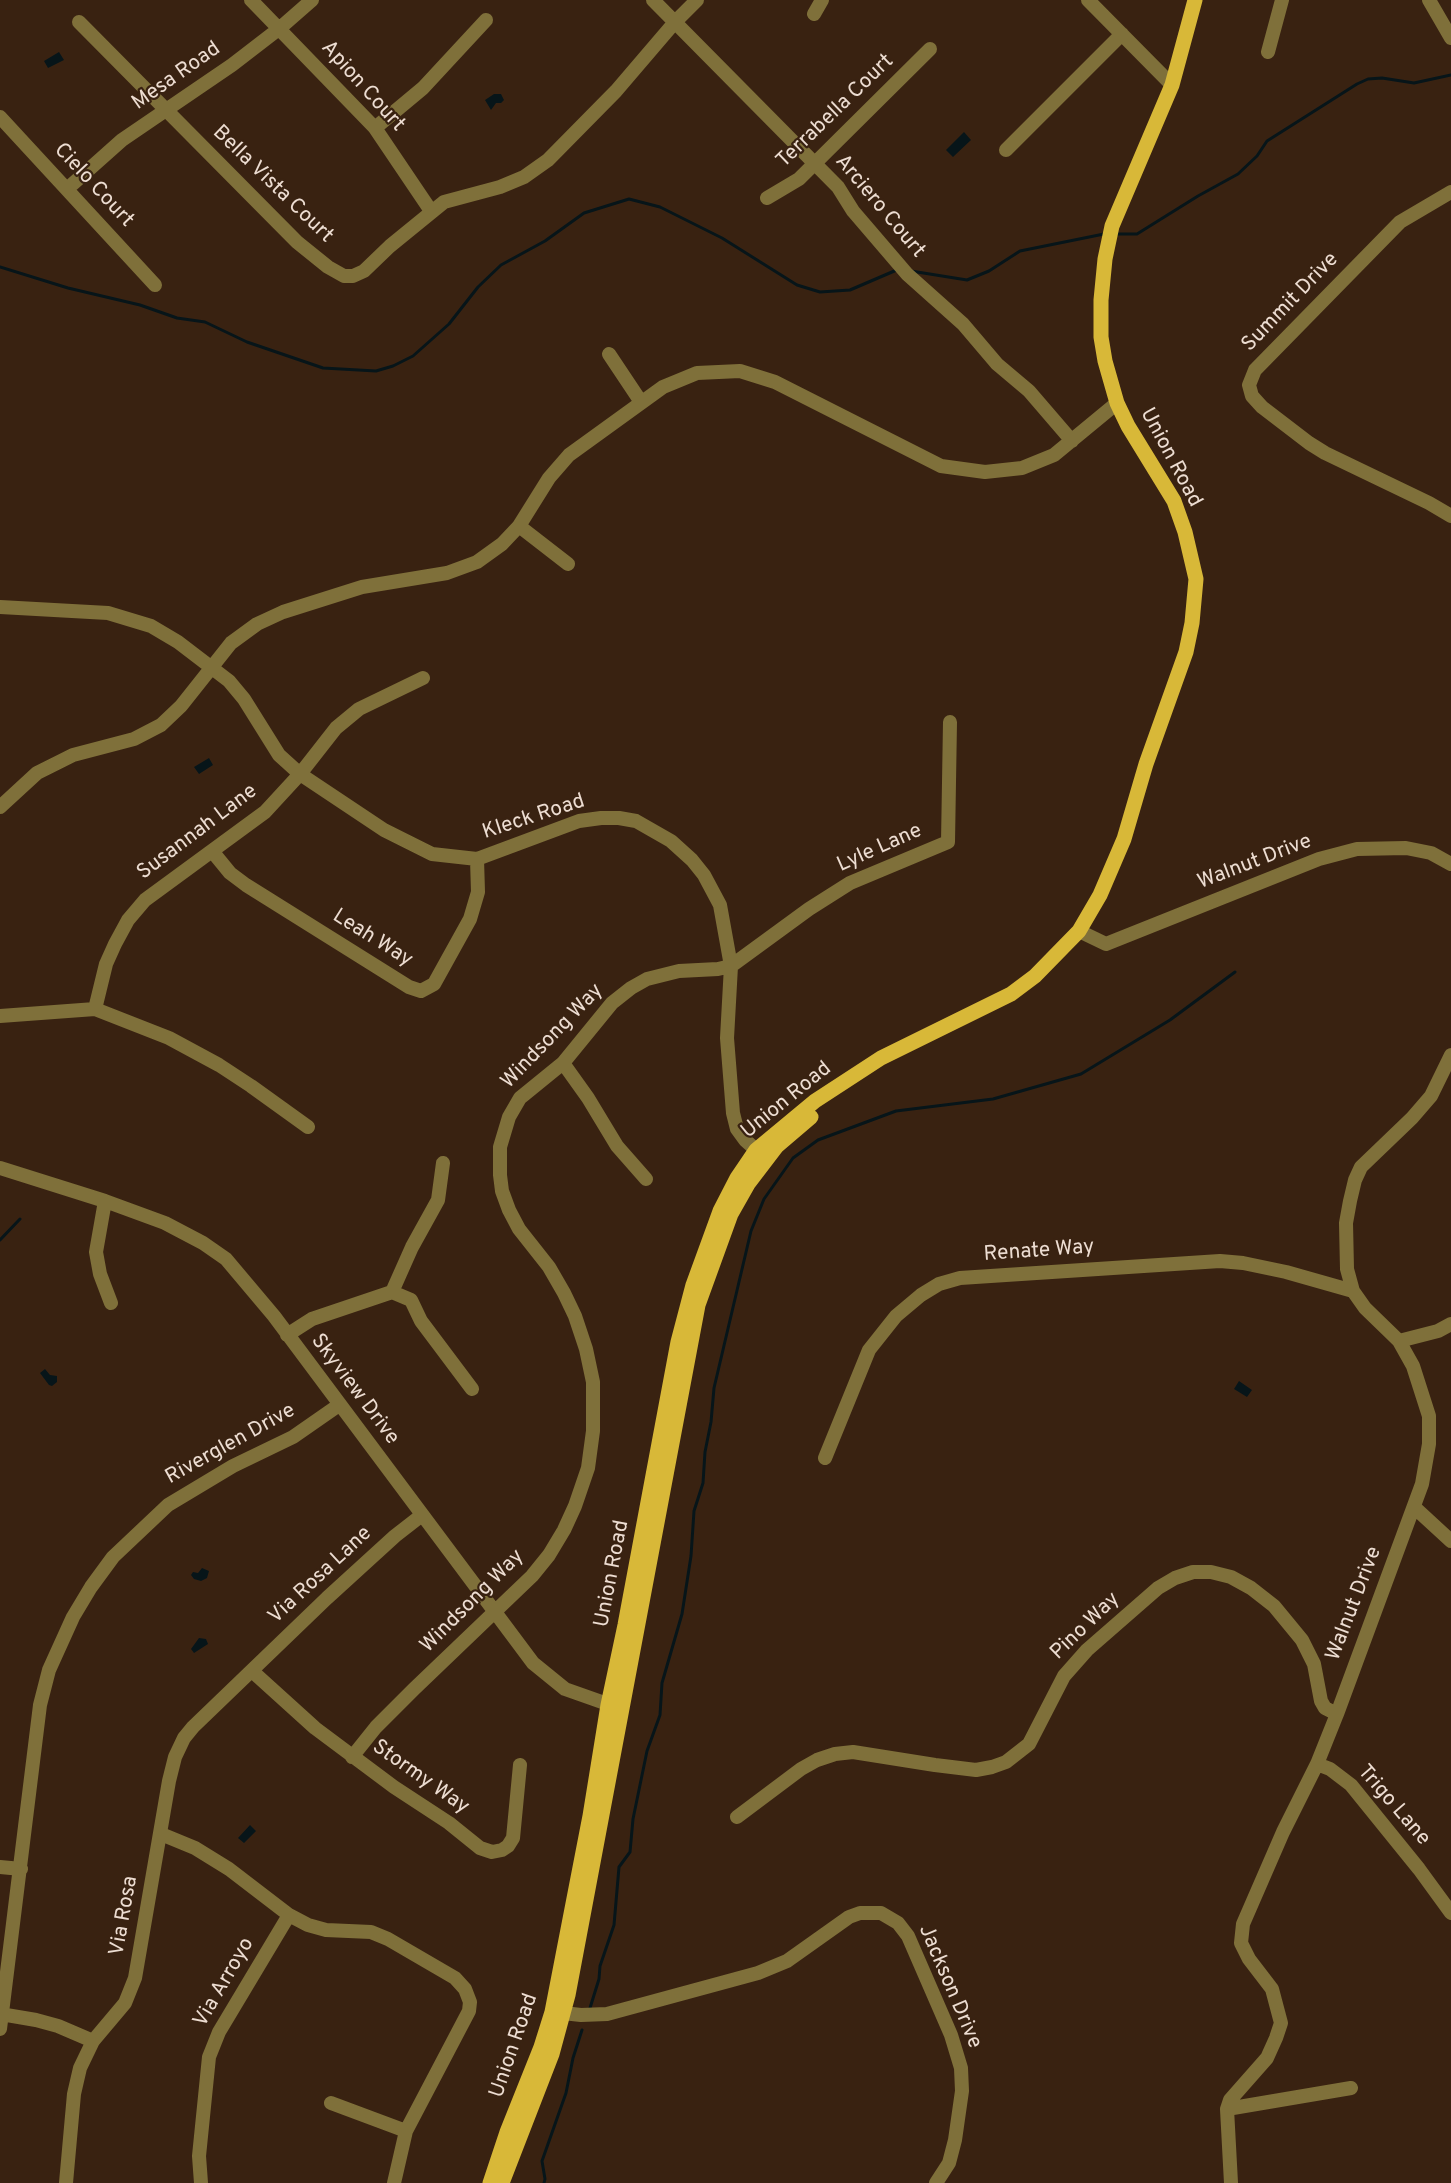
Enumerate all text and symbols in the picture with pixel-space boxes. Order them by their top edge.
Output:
street label: Apion Court [315,36,409,138]
street label: Mesa Road [128,37,226,117]
street label: Terrabella Court [772,50,900,174]
street label: Bella Vista Court [206,121,338,249]
street label: Cielo Court [48,139,138,233]
street label: Arciero Court [828,150,930,264]
street label: Summit Drive [1237,248,1345,358]
street label: Union Road [1133,404,1207,512]
street label: Susannah Lane [133,780,263,886]
street label: Kleck Road [480,790,588,846]
street label: Lyle Lane [834,819,926,879]
street label: Walnut Drive [1195,830,1315,896]
street label: Leah Way [327,904,417,974]
street label: Windsong Way [497,979,609,1095]
street label: Union Road [737,1057,837,1145]
street label: Renate Way [983,1236,1095,1268]
street label: Skyview Drive [304,1330,404,1450]
street label: Riverglen Drive [162,1399,300,1491]
street label: Union Road [590,1518,636,1630]
street label: Via Rosa Lane [264,1522,378,1630]
street label: Walnut Drive [1322,1544,1388,1664]
street label: Windsong Way [416,1545,530,1659]
street label: Pino Way [1046,1588,1126,1666]
street label: Stormy Way [367,1735,473,1821]
street label: Trigo Lane [1351,1761,1435,1851]
street label: Via Rosa [106,1874,144,1958]
street label: Jackson Drive [912,1921,986,2053]
street label: Via Arroyo [189,1934,261,2032]
street label: Union Road [485,1991,545,2101]

